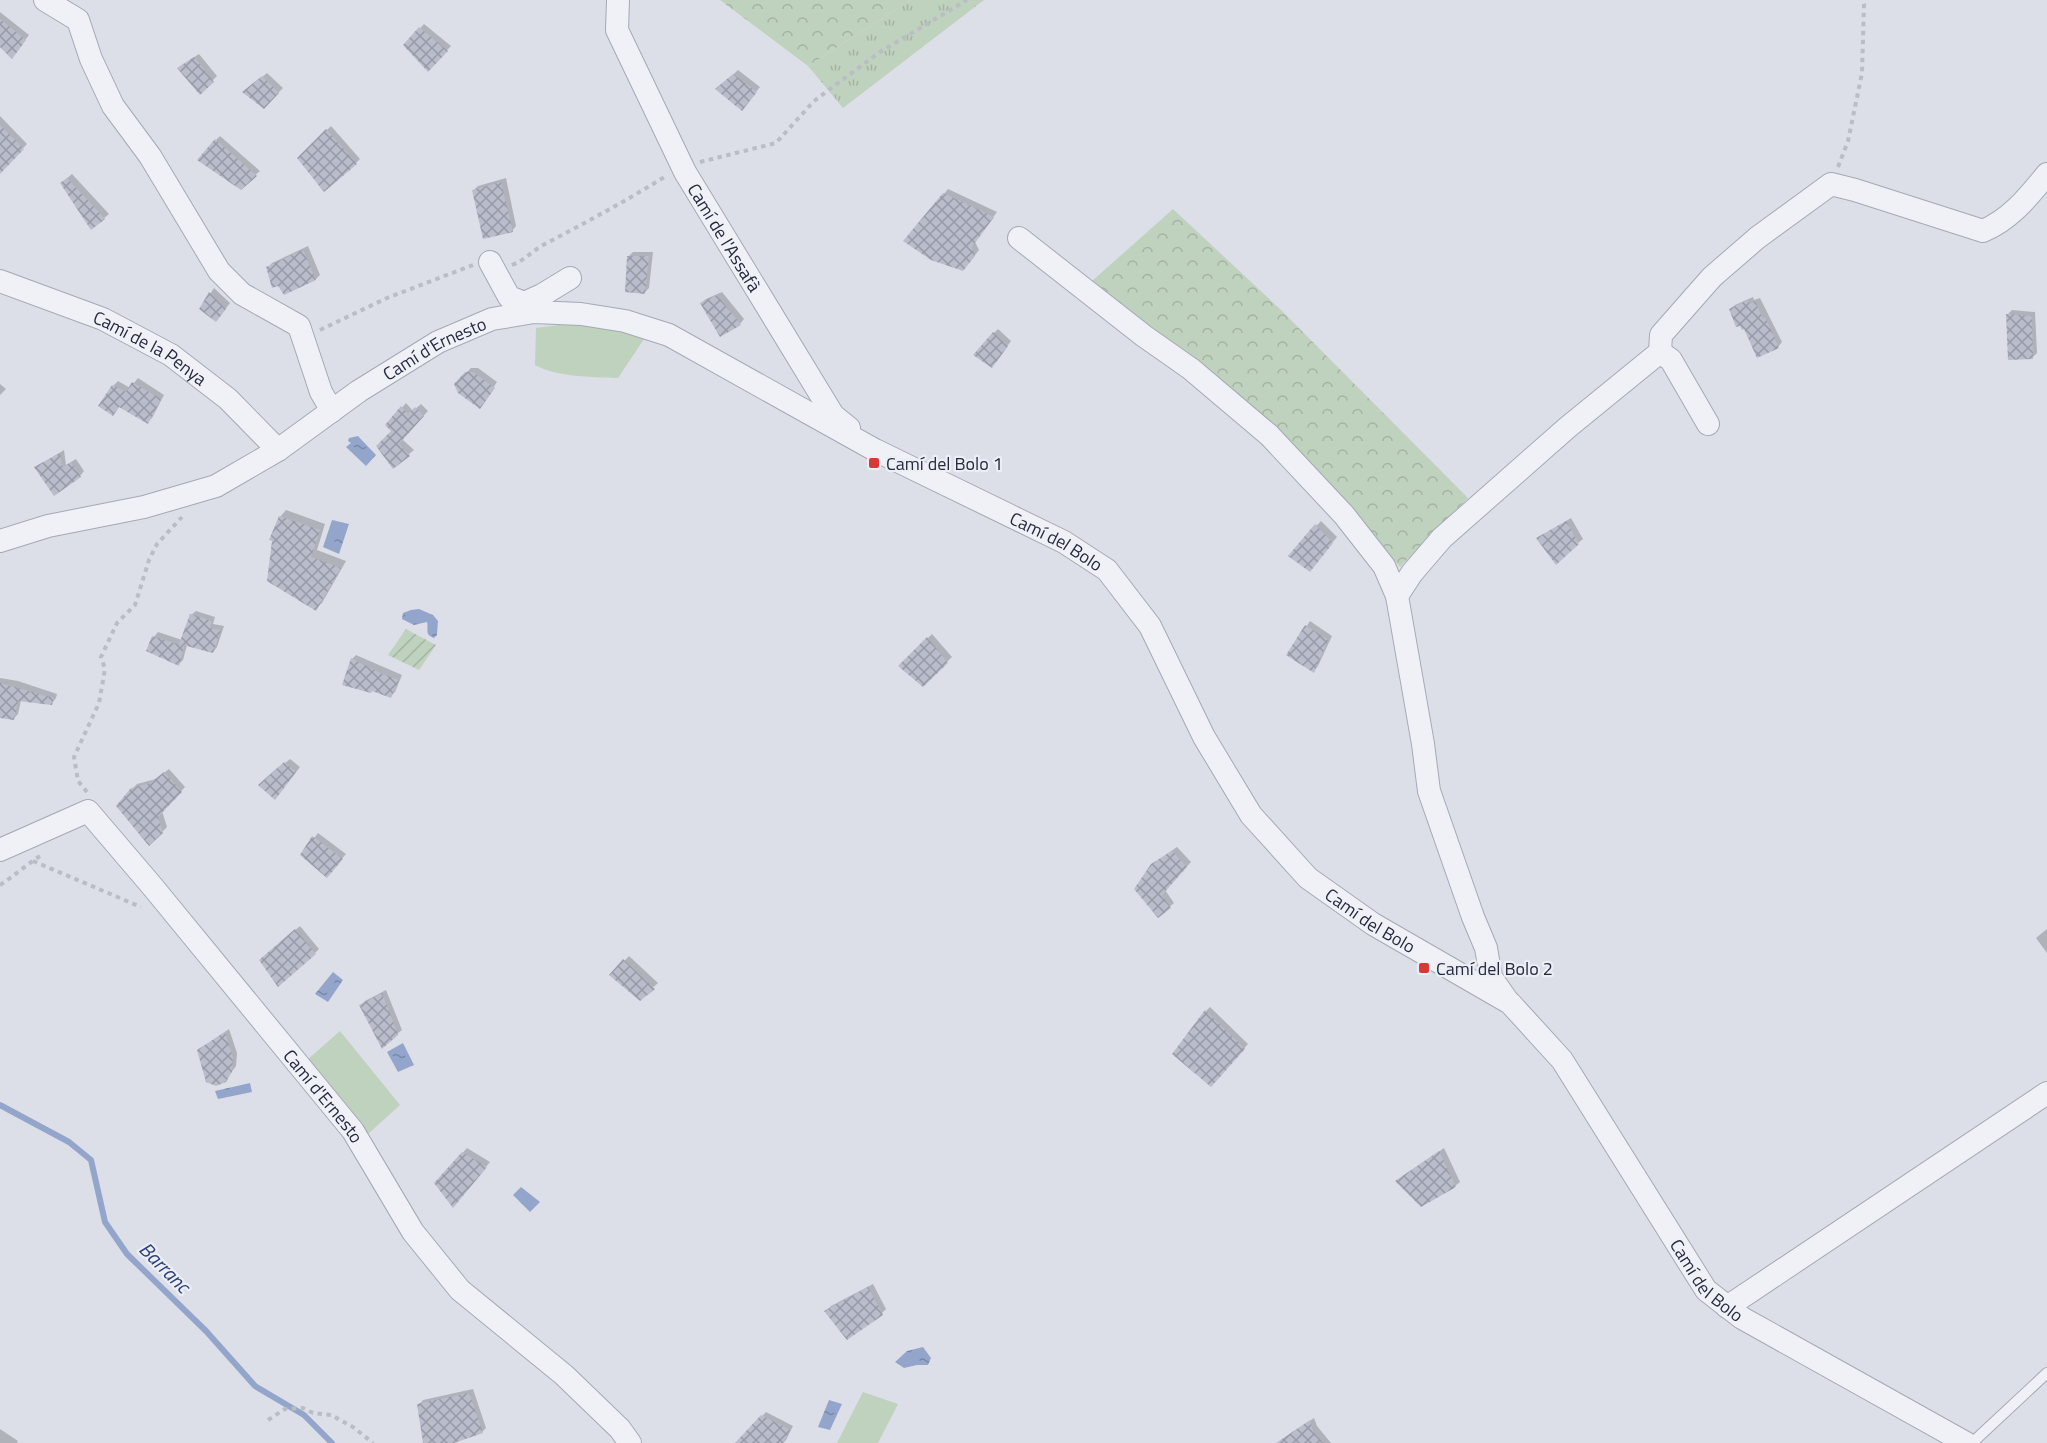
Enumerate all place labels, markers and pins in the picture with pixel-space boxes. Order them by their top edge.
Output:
place label: Camí del Bolo 1 [886,450,1003,477]
marker: Camí del Bolo 1 [867,456,881,470]
place label: Camí del Bolo 2 [1436,955,1553,982]
marker: Camí del Bolo 2 [1417,961,1431,975]

